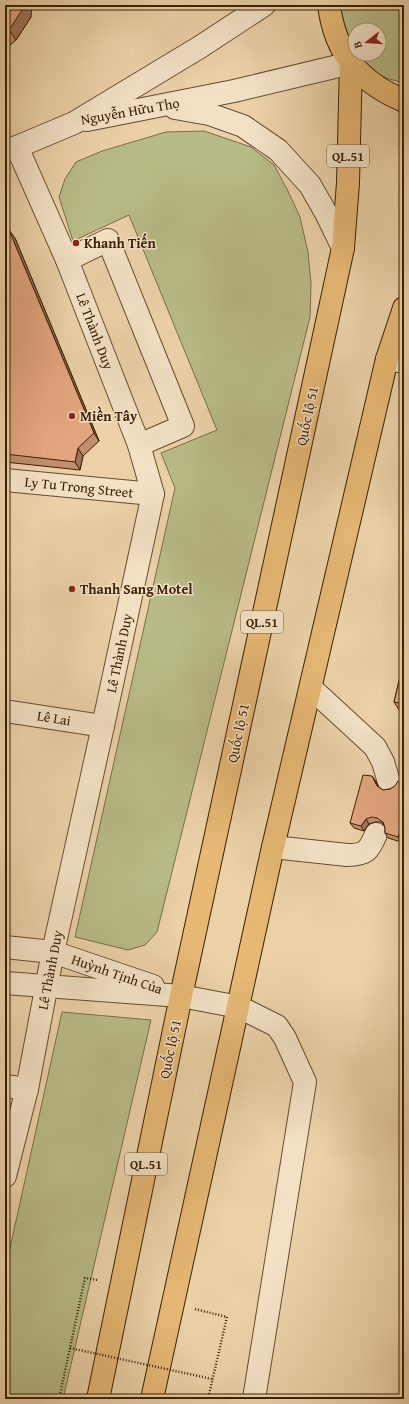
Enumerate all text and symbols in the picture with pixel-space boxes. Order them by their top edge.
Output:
north arrow [347,22,387,62]
text: B [349,39,366,51]
street label: Nguyễn Hữu Thọ [79,92,181,130]
road number: QL.51 [327,145,369,167]
place label: Khanh Tiến [84,233,156,253]
marker: Khanh Tiến [71,238,81,248]
street label: Lê Thành Duy [71,290,119,372]
street label: Quốc lộ 51 [291,385,323,447]
place label: Miền Tây [80,406,138,426]
marker: Miền Tây [67,411,77,421]
street label: Ly Tu Trong Street [24,471,134,503]
place label: Thanh Sang Motel [80,579,193,599]
marker: Thanh Sang Motel [67,584,77,594]
street label: Lê Thành Duy [101,611,137,695]
road number: QL.51 [241,611,283,633]
street label: Quốc lộ 51 [222,702,254,764]
street label: Lê Lai [36,705,72,731]
street label: Lê Thành Duy [32,928,68,1012]
street label: Huỳnh Tịnh Của [69,949,166,999]
street label: Quốc lộ 51 [154,1018,186,1080]
road number: QL.51 [125,1153,167,1175]

